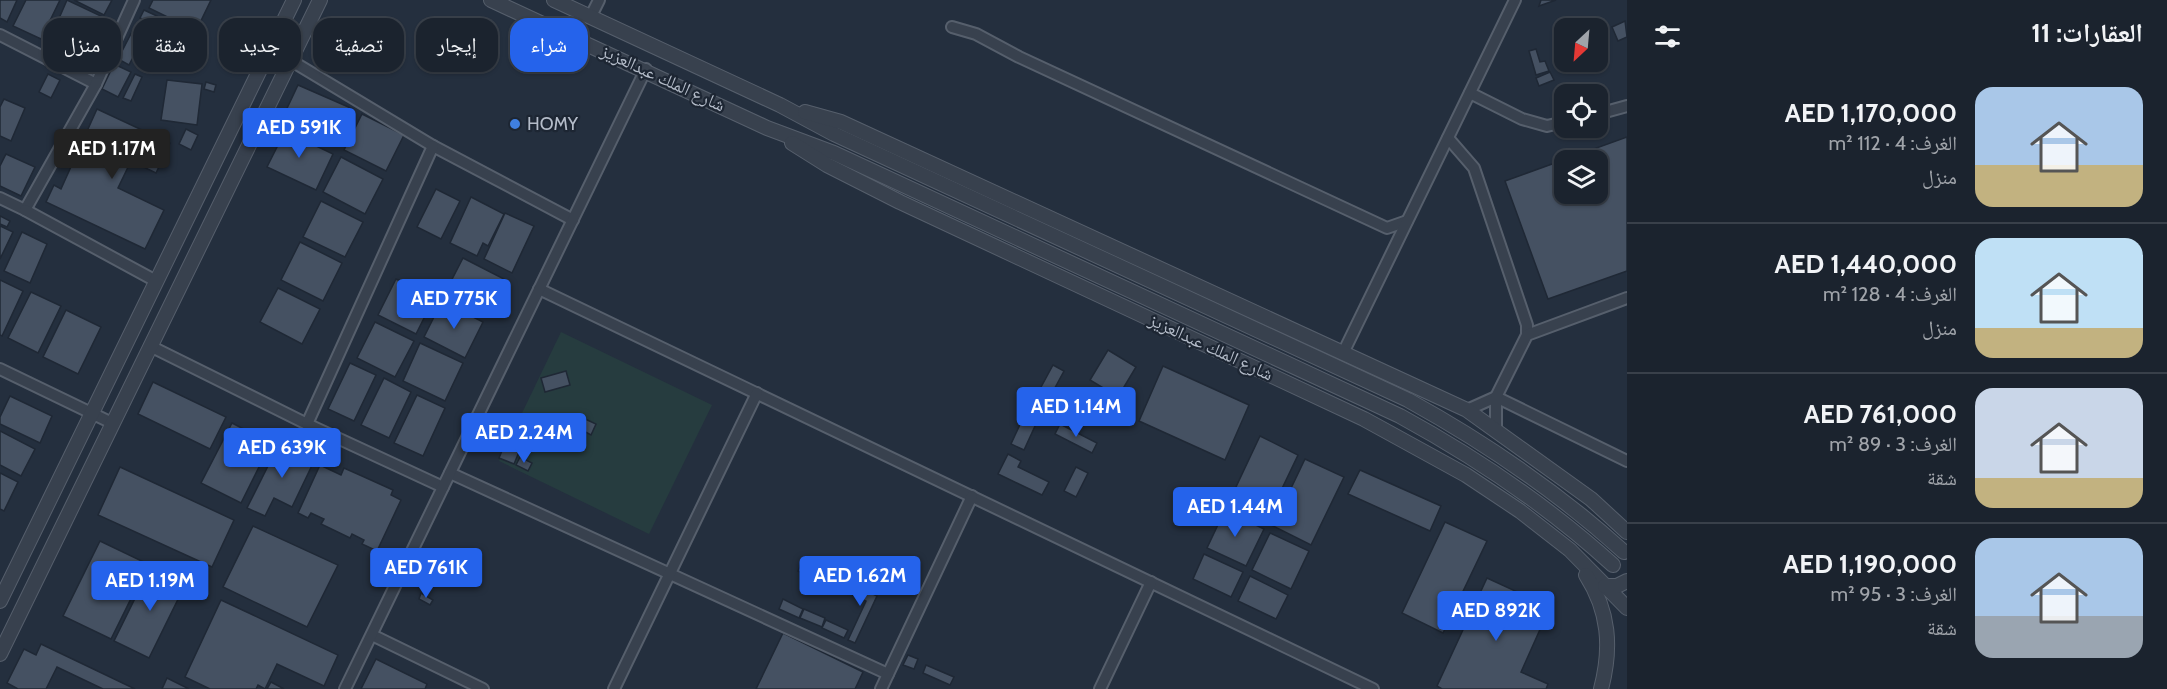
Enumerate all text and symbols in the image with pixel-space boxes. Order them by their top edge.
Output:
text: العقارات: 11 [2031,17,2143,49]
chip: منزل [43,18,121,72]
chip: شقة [133,18,207,72]
chip: جديد [219,18,301,72]
chip: تصفية [313,18,404,72]
chip: إيجار [416,18,498,72]
chip: شراء [510,18,588,72]
north arrow [1554,18,1608,72]
map controls [1554,18,1608,204]
icon: filters [1651,20,1684,53]
street label: شارع الملك عبدالعزيز [596,39,729,116]
button: locate [1554,84,1608,138]
text: AED 1,170,000 [1785,97,1957,129]
pin: AED 591K [237,108,361,159]
icon: home [2023,111,2095,183]
place label: HOMY [527,113,579,135]
text: AED 591K [257,115,341,139]
marker: HOMY [508,117,522,131]
pin: AED 1.17M [43,129,181,180]
text: الغرف: 4 · 112 m² [1828,131,1957,155]
text: AED 1.17M [68,136,156,160]
button: layers [1554,150,1608,204]
text: منزل [1922,165,1957,189]
text: AED 1,440,000 [1775,248,1957,280]
icon: home [2023,262,2095,334]
pin: AED 775K [392,279,516,330]
text: الغرف: 4 · 128 m² [1823,282,1957,306]
text: AED 775K [411,286,497,310]
street label: شارع الملك عبدالعزيز [1144,308,1277,385]
text: منزل [1922,316,1957,340]
pin: AED 1.14M [1007,387,1145,438]
text: AED 1.14M [1031,394,1121,418]
text: AED 761,000 [1804,398,1957,430]
icon: home [2023,412,2095,484]
pin: AED 2.24M [455,413,593,464]
text: AED 2.24M [475,420,573,444]
pin: AED 639K [220,428,344,479]
text: الغرف: 3 · 89 m² [1829,432,1957,456]
text: AED 639K [238,435,326,459]
text: شقة [1927,466,1957,490]
pin: AED 1.44M [1166,487,1304,538]
text: AED 1.44M [1187,494,1283,518]
pin: AED 761K [364,548,488,599]
text: AED 1,190,000 [1783,548,1957,580]
text: AED 761K [384,555,468,579]
pin: AED 1.62M [791,556,929,607]
pin: AED 1.19M [81,561,219,612]
icon: home [2023,562,2095,634]
text: AED 1.62M [813,563,907,587]
text: AED 1.19M [105,568,195,592]
text: الغرف: 3 · 95 m² [1831,582,1957,606]
pin: AED 892K [1434,591,1558,642]
text: AED 892K [1451,598,1541,622]
text: شقة [1927,616,1957,640]

